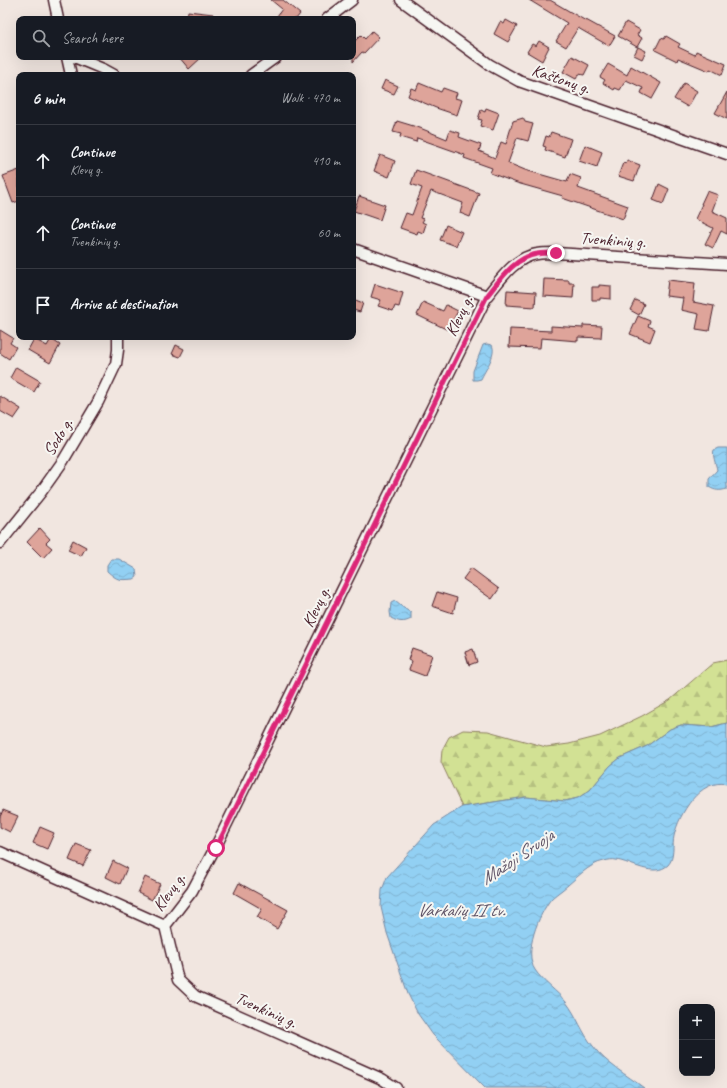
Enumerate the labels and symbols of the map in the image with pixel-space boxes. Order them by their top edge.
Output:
street label: Kaštonų g. [529,59,593,99]
street label: Tvenkinių g. [580,227,647,253]
route end [547,244,565,262]
street label: Klevų g. [440,292,478,340]
street label: Sodo g. [38,414,78,460]
street label: Klevų g. [297,583,335,631]
water label: Mažoji Sruoja [476,824,559,889]
route start [207,839,225,857]
street label: Klevų g. [148,868,190,915]
water label: Varkalių II tv. [417,899,506,921]
street label: Tvenkinių g. [232,987,301,1033]

